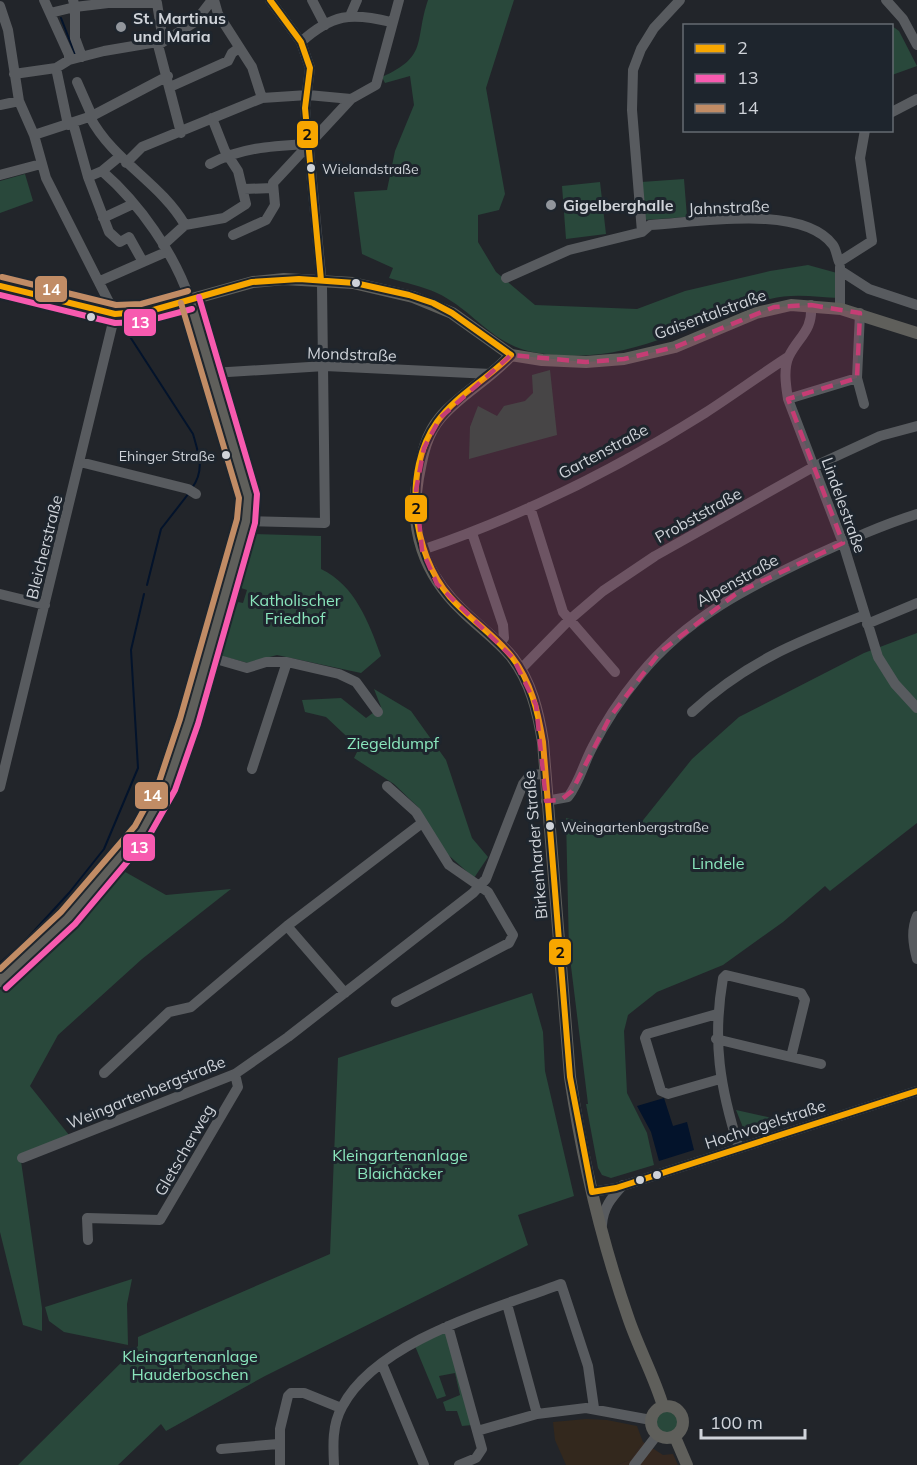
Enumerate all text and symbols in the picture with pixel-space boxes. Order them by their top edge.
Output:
place label: St. Martinus und Maria [133,8,226,46]
marker: St. Martinus und Maria [114,20,128,34]
legend [683,24,893,132]
text: 2 [737,36,748,59]
text: 13 [737,66,759,89]
text: 14 [737,96,759,119]
line badge: 2 [296,120,319,149]
text: 2 [302,124,312,144]
place label: Wielandstraße [322,160,419,178]
marker: Wielandstraße [305,162,317,174]
place label: Gigelberghalle [563,195,674,215]
street label: Jahnstraße [688,196,770,218]
marker: Gigelberghalle [544,198,558,212]
line badge: 14 [34,275,68,303]
unlabelled marker [350,277,362,289]
text: 14 [41,279,61,299]
street label: Gaisentalstraße [651,284,769,344]
line badge: 13 [123,308,157,337]
unlabelled marker [85,311,97,323]
text: 13 [130,312,150,332]
street label: Mondstraße [307,342,397,366]
street label: Gartenstraße [555,419,651,483]
place label: Ehinger Straße [119,447,215,465]
marker: Ehinger Straße [220,449,232,461]
street label: Lindelestraße [817,454,871,556]
street label: Probststraße [651,483,745,547]
street label: Bleicherstraße [21,493,67,601]
line badge: 2 [404,494,428,523]
text: 2 [411,498,421,518]
street label: Alpenstraße [692,549,782,611]
park label: Katholischer Friedhof [249,590,341,628]
park label: Ziegeldumpf [347,733,440,753]
street label: Birkenharder Straße [519,770,551,920]
line badge: 14 [134,781,169,810]
text: 14 [142,785,162,805]
place label: Weingartenbergstraße [561,818,709,836]
marker: Weingartenbergstraße [544,820,556,832]
line badge: 13 [122,833,156,862]
text: 13 [129,837,149,857]
park label: Lindele [692,853,744,873]
line badge: 2 [548,938,572,966]
text: 2 [555,942,565,962]
street label: Weingartenbergstraße [64,1051,228,1133]
street label: Hochvogelstraße [702,1095,828,1153]
street label: Gletscherweg [150,1101,218,1199]
park label: Kleingartenanlage Blaichäcker [332,1145,468,1183]
unlabelled marker [651,1169,663,1181]
unlabelled marker [634,1174,646,1186]
park label: Kleingartenanlage Hauderboschen [122,1346,258,1384]
scale bar [701,1402,804,1440]
text: 100 m [710,1411,763,1434]

